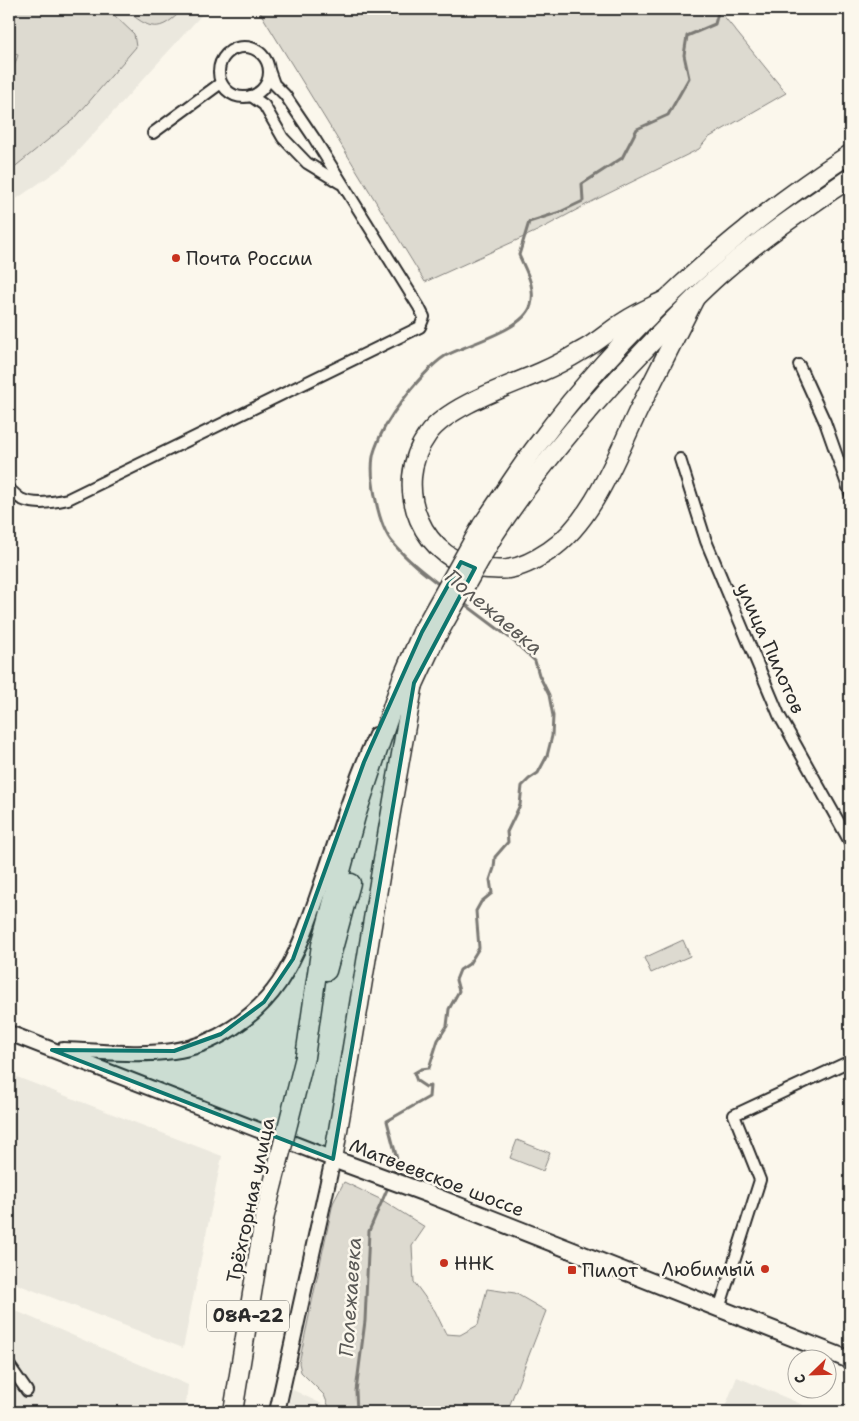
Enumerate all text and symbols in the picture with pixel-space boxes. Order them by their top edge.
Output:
place label: Почта России [186,246,312,271]
marker: Почта России [170,252,182,264]
water label: Полежаевка [440,563,548,661]
street label: улица Пилотов [730,579,811,718]
street label: Трёхгорная улица [221,1115,280,1285]
street label: Матвеевское шоссе [346,1133,528,1222]
water label: Полежаевка [333,1236,367,1358]
place label: ННК [454,1251,494,1276]
marker: ННК [438,1257,450,1269]
place label: Любимый [662,1257,755,1282]
place label: Пилот [582,1258,638,1283]
marker: Любимый [759,1263,771,1275]
marker: Пилот [566,1264,578,1276]
road number: 08А-22 [207,1300,289,1332]
north arrow [786,1348,836,1398]
text: С [790,1372,810,1387]

